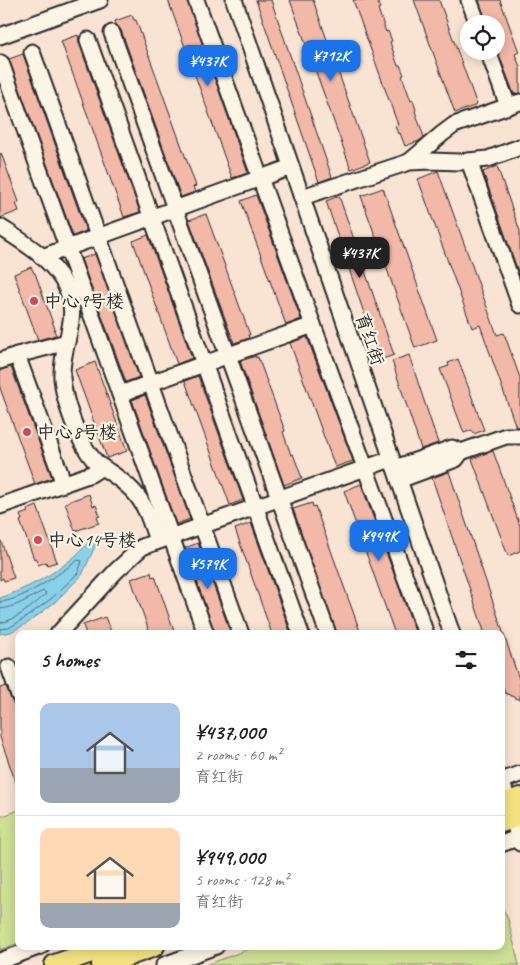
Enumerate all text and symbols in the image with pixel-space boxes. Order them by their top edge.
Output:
map controls [460,15,505,60]
button: locate [460,15,505,60]
pin: ¥712K [296,39,366,82]
pin: ¥437K [173,44,243,87]
text: ¥712K [313,46,349,66]
text: ¥437K [190,51,226,71]
pin: ¥437K [325,236,395,279]
text: ¥437K [342,243,378,263]
place label: 中心9号楼 [44,290,124,312]
marker: 中心9号楼 [28,295,40,307]
street label: 育红街 [351,310,389,368]
place label: 中心8号楼 [37,421,117,443]
marker: 中心8号楼 [21,426,33,438]
pin: ¥949K [344,520,414,562]
text: ¥949K [361,526,397,546]
place label: 中心14号楼 [48,529,136,551]
marker: 中心14号楼 [32,534,44,546]
pin: ¥579K [173,548,243,590]
text: ¥579K [190,554,226,574]
icon: filters [452,646,480,674]
text: 5 homes [40,647,99,673]
text: ¥437,000 [195,719,265,745]
icon: home [80,723,140,783]
text: 2 rooms · 60 m² [195,745,281,765]
text: 育红街 [195,767,243,787]
text: ¥949,000 [195,844,265,870]
icon: home [80,848,140,908]
text: 5 rooms · 128 m² [195,870,289,890]
text: 育红街 [195,892,243,912]

